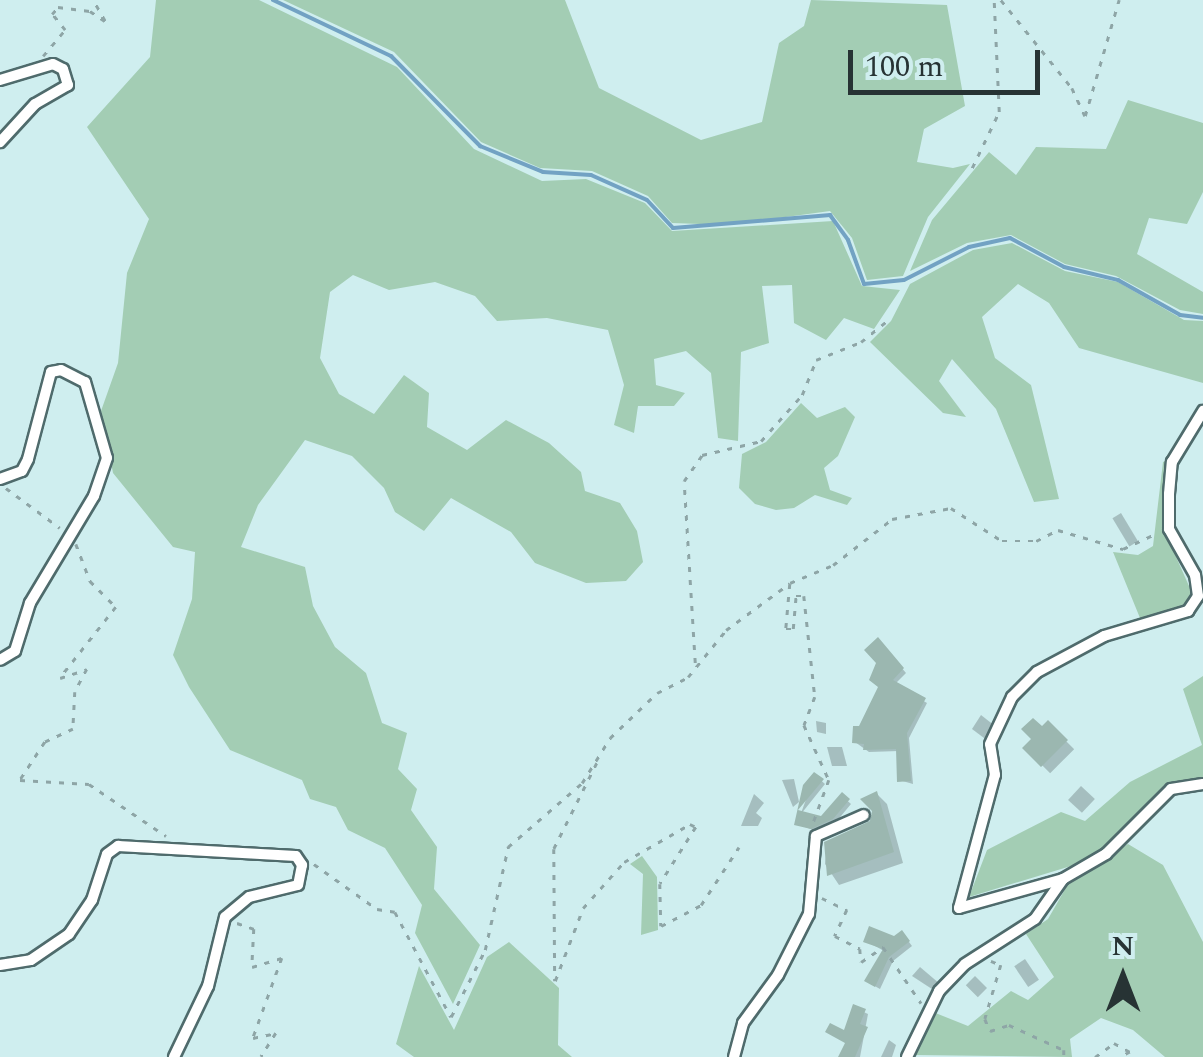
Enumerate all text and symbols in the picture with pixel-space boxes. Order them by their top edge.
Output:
scale bar [853,30,1046,92]
text: 100 m [865,44,943,90]
text: N [1112,925,1134,968]
north arrow [1073,927,1173,1027]

